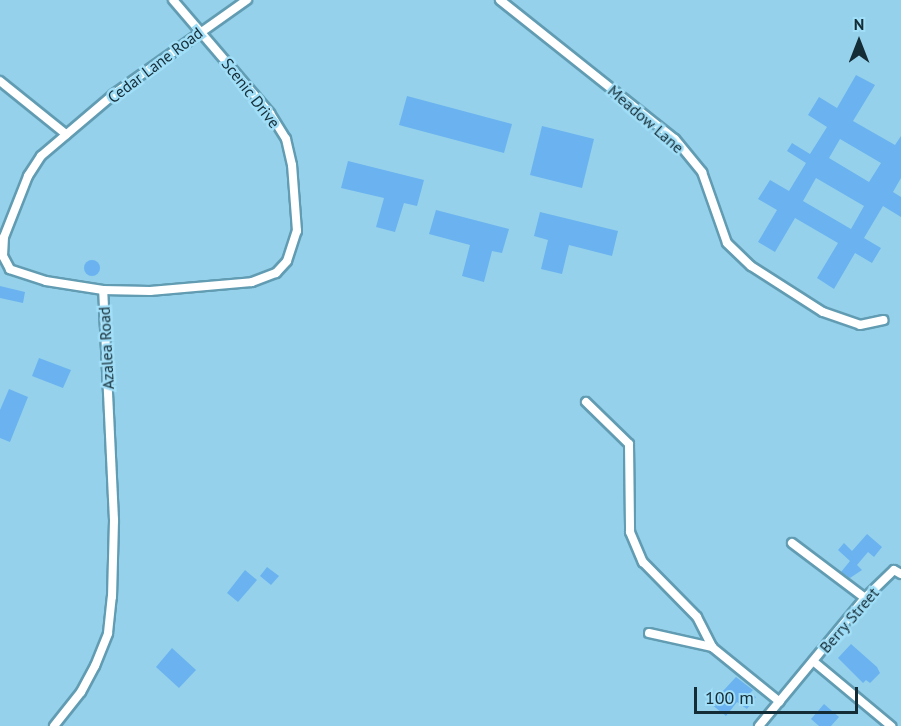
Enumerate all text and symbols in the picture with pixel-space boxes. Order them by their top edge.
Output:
north arrow [829,12,889,72]
text: N [854,14,864,34]
street label: Cedar Lane Road [104,23,206,107]
street label: Scenic Drive [218,54,284,132]
street label: Meadow Lane [604,81,688,157]
street label: Azalea Road [94,306,118,390]
street label: Berry Street [815,583,883,657]
scale bar [697,675,860,713]
text: 100 m [705,686,754,709]

